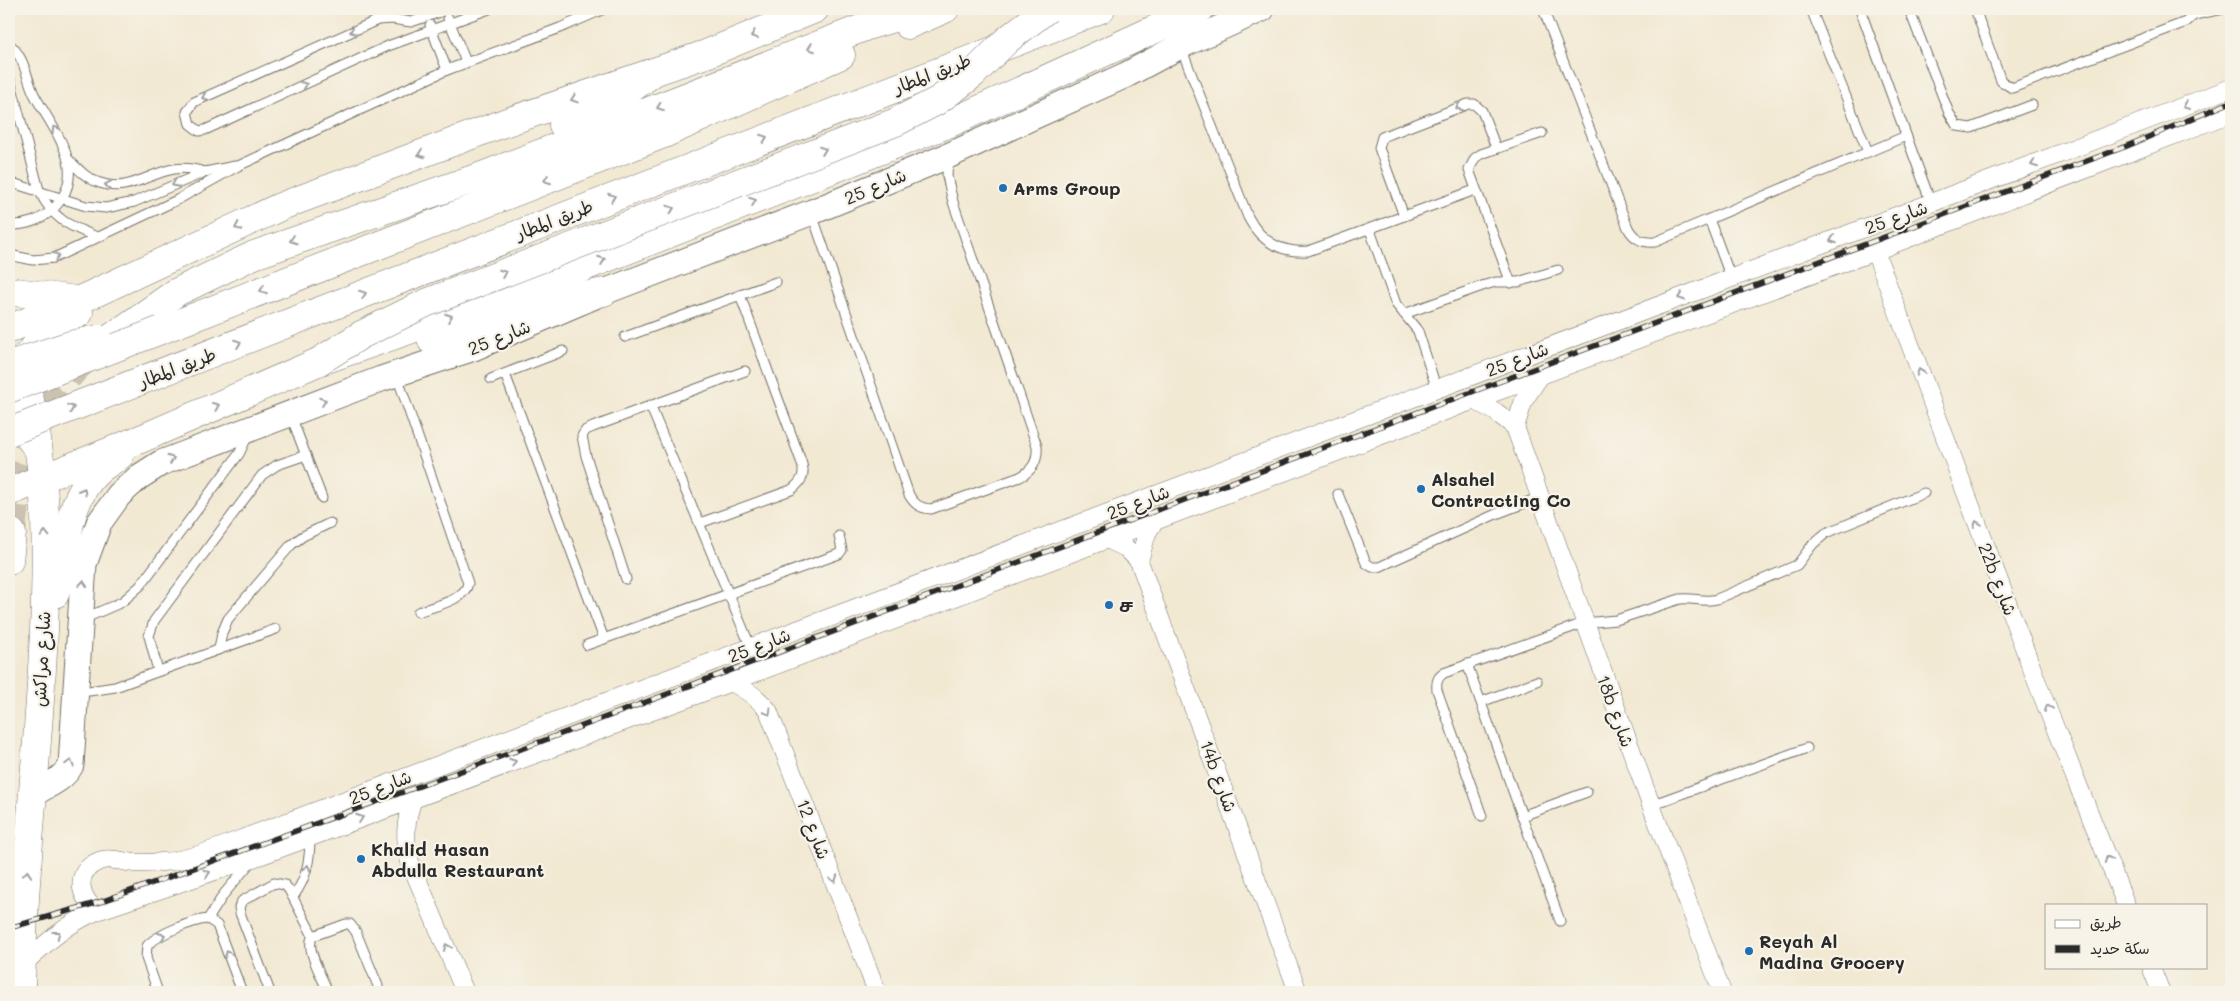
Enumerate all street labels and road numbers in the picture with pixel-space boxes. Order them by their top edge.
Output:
street label: طريق المطار [888,47,974,99]
street label: شارع 25 [840,162,910,211]
street label: طريق المطار [510,193,596,245]
street label: شارع 25 [1861,195,1931,240]
street label: شارع 25 [464,314,534,361]
street label: شارع 25 [1482,336,1552,383]
street label: طريق المطار [133,341,219,393]
street label: شارع 25 [1103,479,1173,526]
street label: 22b شارع [1972,539,2023,619]
street label: شارع مراكش [27,611,56,707]
street label: شارع 25 [724,622,794,669]
street label: 18b شارع [1591,672,1640,751]
street label: 14b شارع [1194,737,1243,816]
street label: شارع 25 [345,764,415,811]
street label: شارع 12 [791,795,836,863]

